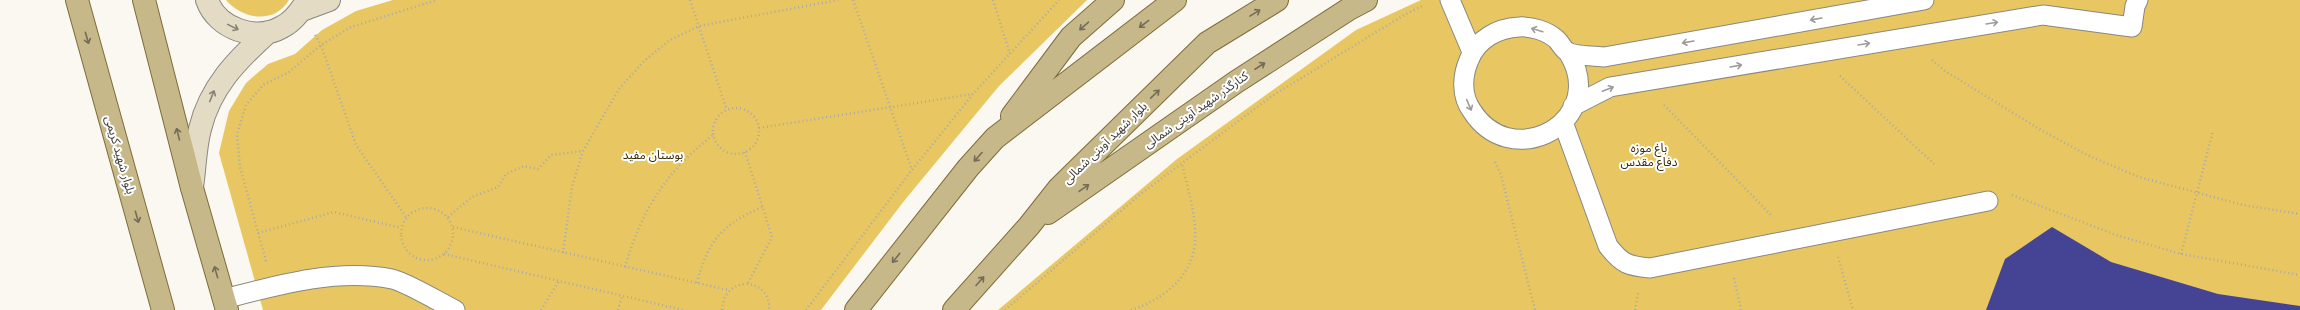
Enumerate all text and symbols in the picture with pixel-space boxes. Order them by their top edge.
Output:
one-way arrow [1249,9,1261,17]
one-way arrow [1810,15,1823,23]
one-way arrow [1139,19,1150,28]
one-way arrow [1985,19,1998,27]
one-way arrow [1078,21,1089,30]
one-way arrow [227,24,239,31]
one-way arrow [1531,26,1544,33]
one-way arrow [84,31,91,44]
one-way arrow [1682,38,1695,46]
one-way arrow [1857,40,1870,48]
one-way arrow [1254,62,1266,70]
one-way arrow [1729,62,1742,70]
street label: کنارگذر شهید آوینی شمالی [1141,67,1252,151]
one-way arrow [1602,85,1615,92]
one-way arrow [1150,89,1160,99]
one-way arrow [209,91,217,103]
street label: بلوار شهید آوینی شمالی [1059,98,1150,187]
one-way arrow [1466,99,1473,111]
street label: بلوار شهید کریمی [102,114,139,196]
one-way arrow [174,127,181,140]
park label: باغ موزه دفاع مقدس [1621,140,1678,171]
park label: بوستان مفید [623,147,683,162]
one-way arrow [973,152,982,163]
one-way arrow [1078,184,1089,192]
one-way arrow [134,210,141,223]
one-way arrow [891,253,900,264]
one-way arrow [212,266,219,279]
one-way arrow [975,276,985,286]

